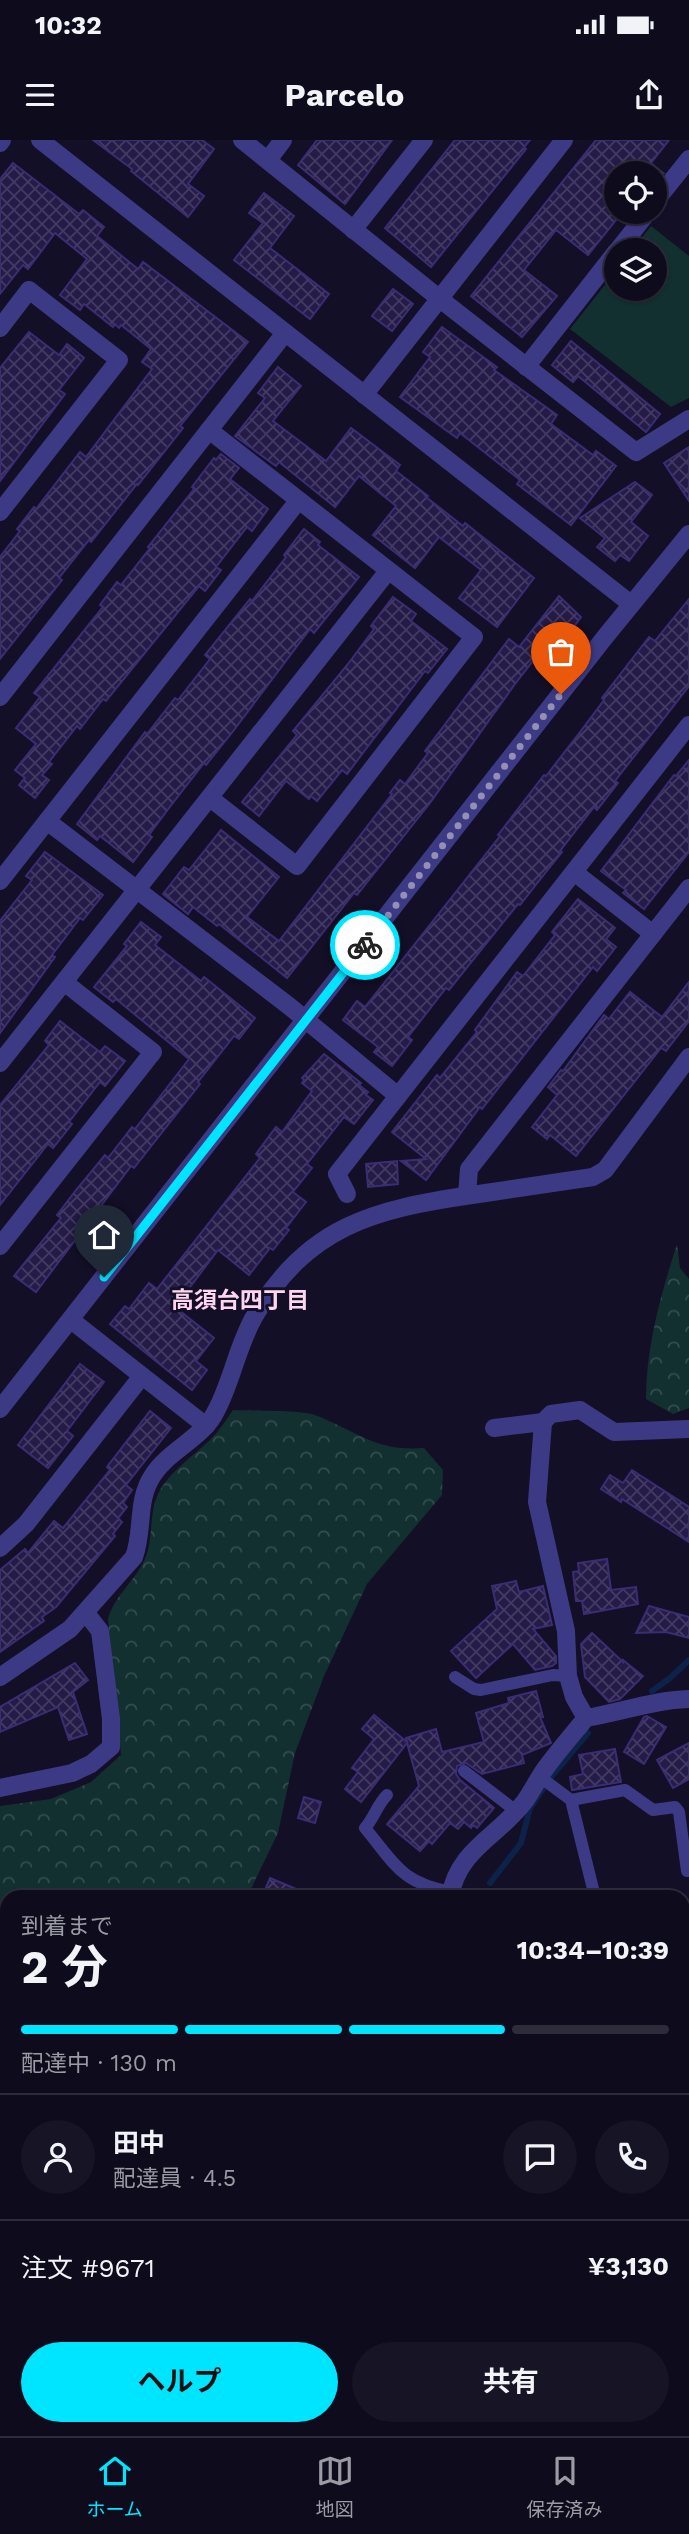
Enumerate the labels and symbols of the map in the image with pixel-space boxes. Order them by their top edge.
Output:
pin [531,622,591,694]
courier [330,910,400,980]
pin [74,1205,134,1277]
district label: 高須台四丁目 [171,1287,309,1314]

